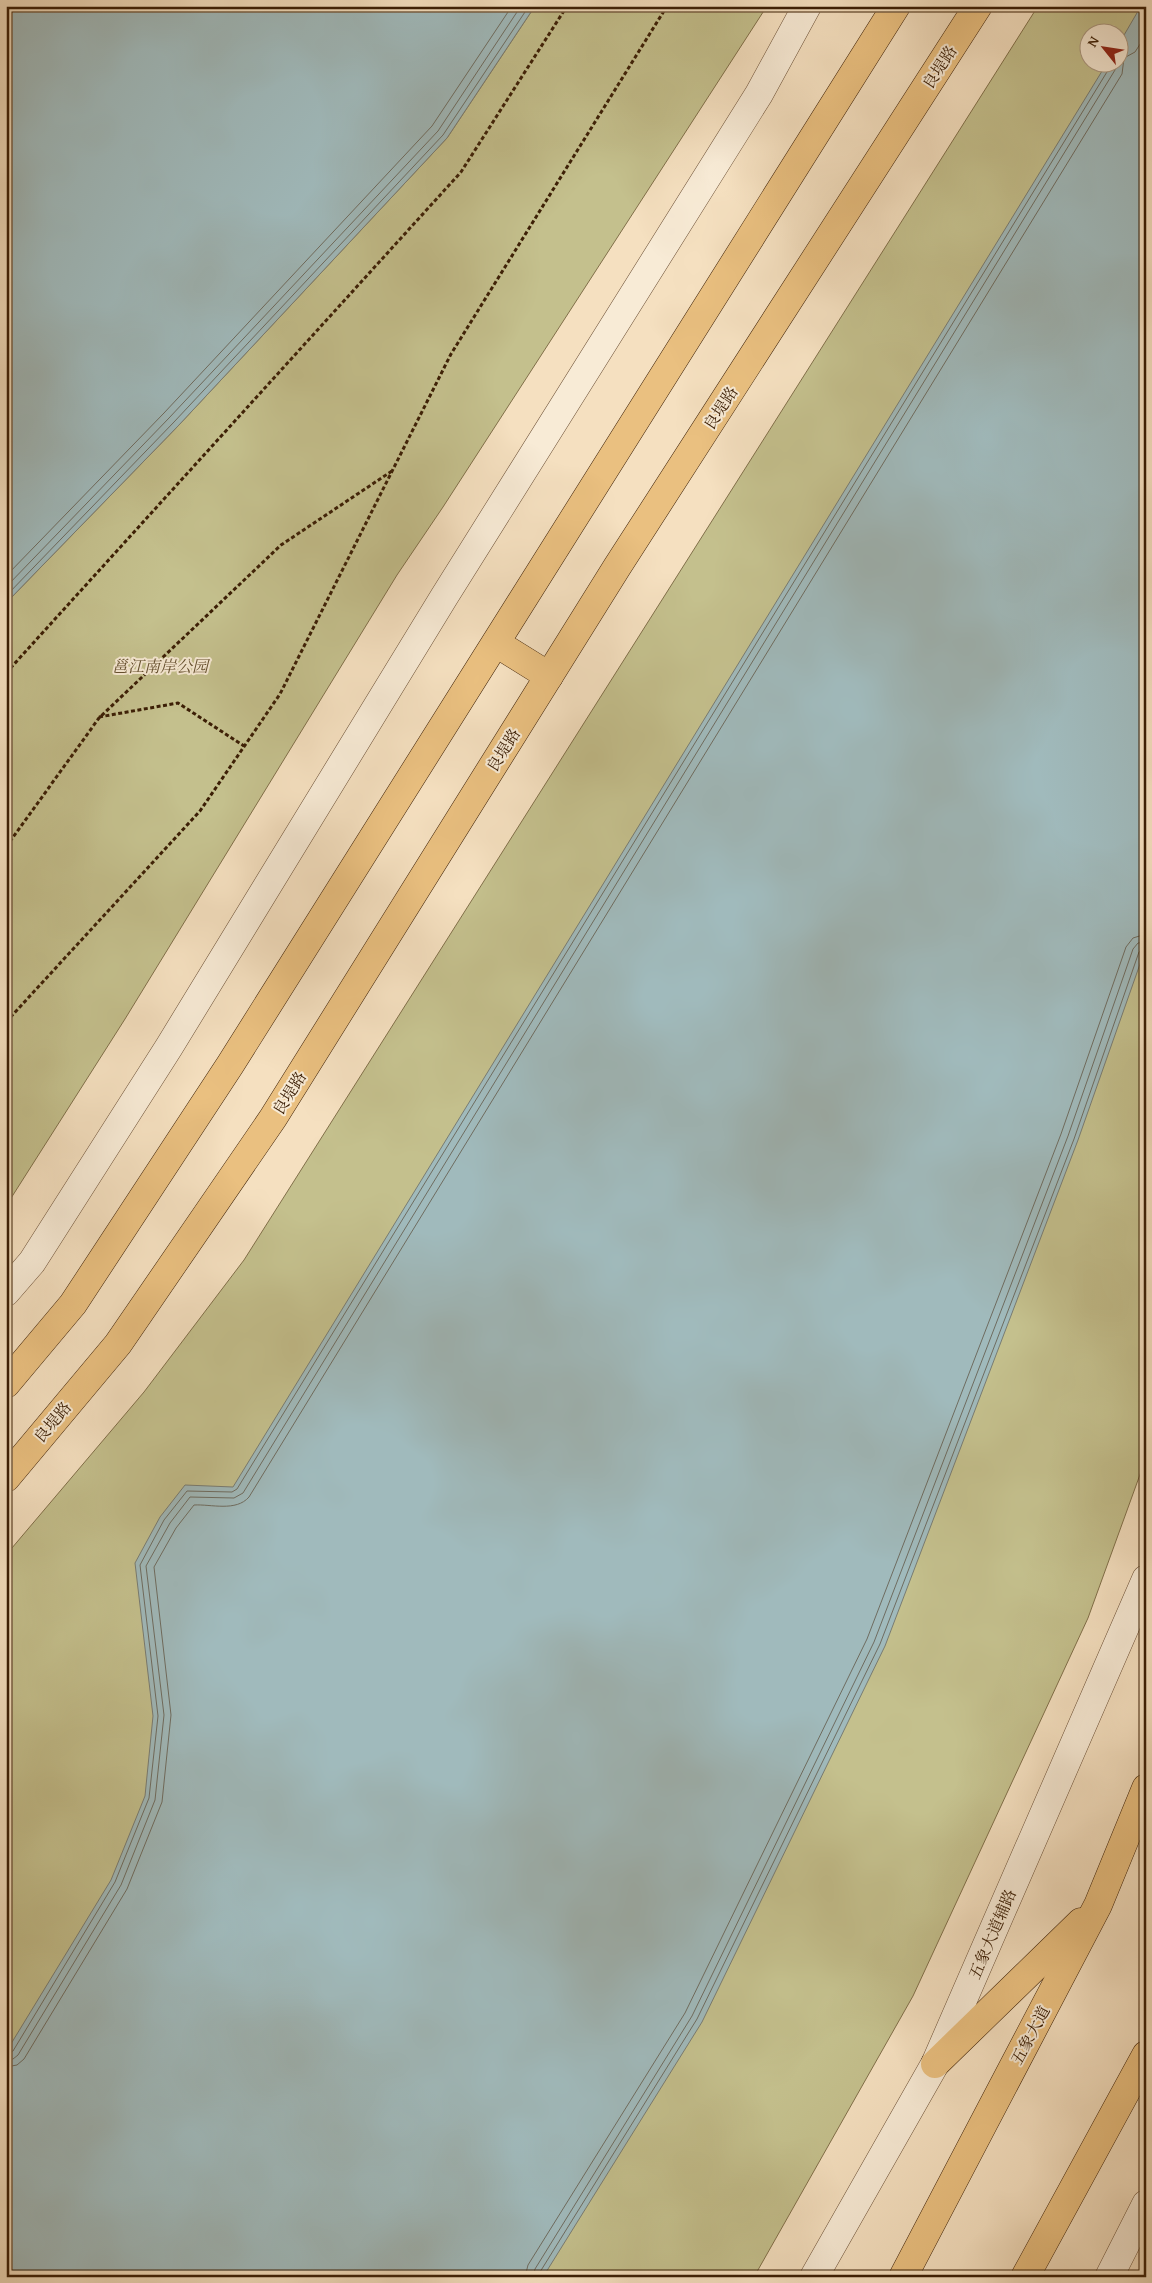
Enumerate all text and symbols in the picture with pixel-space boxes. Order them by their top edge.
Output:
north arrow [1080,22,1130,72]
text: N [1082,32,1104,51]
street label: 良堤路 [916,40,962,94]
street label: 良堤路 [697,381,743,435]
park label: 邕江南岸公园 [112,654,211,678]
street label: 良堤路 [480,723,526,777]
street label: 良堤路 [266,1066,312,1120]
street label: 良堤路 [27,1396,77,1448]
street label: 五象大道辅路 [962,1885,1022,1983]
street label: 五象大道 [1004,2001,1056,2069]

